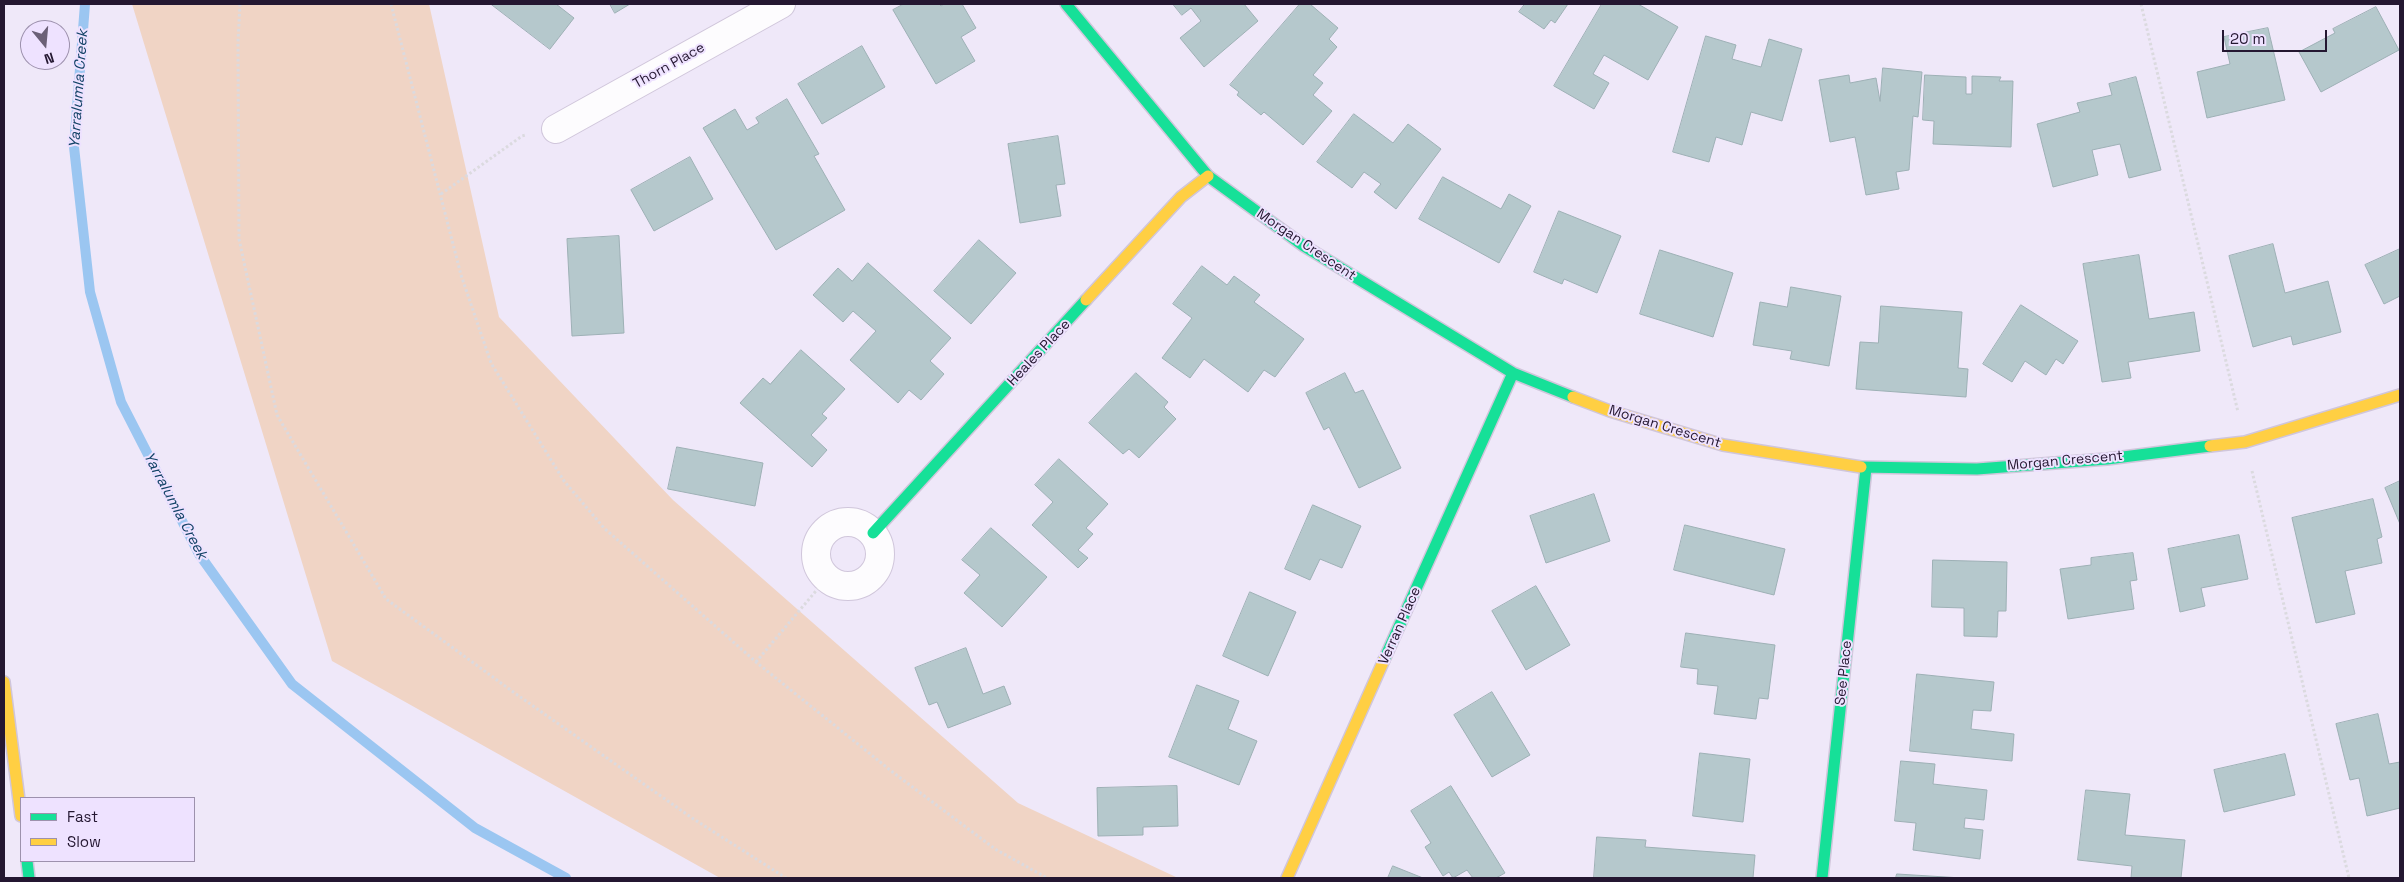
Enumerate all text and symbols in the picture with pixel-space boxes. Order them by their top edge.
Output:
north arrow [20,20,70,70]
scale bar [2224,20,2329,52]
water label: Yarralumla Creek [66,29,92,149]
text: 20 m [2230,29,2265,48]
street label: Thorn Place [630,39,708,93]
text: N [42,48,56,68]
street label: Morgan Crescent [1253,206,1359,284]
street label: Heales Place [1004,316,1074,390]
street label: Morgan Crescent [1607,402,1723,452]
street label: Morgan Crescent [2006,448,2124,474]
water label: Yarralumla Creek [139,449,211,563]
street label: Verran Place [1375,585,1425,667]
street label: See Place [1832,640,1856,706]
legend [20,797,195,862]
text: Fast [67,807,98,826]
text: Slow [67,832,101,851]

